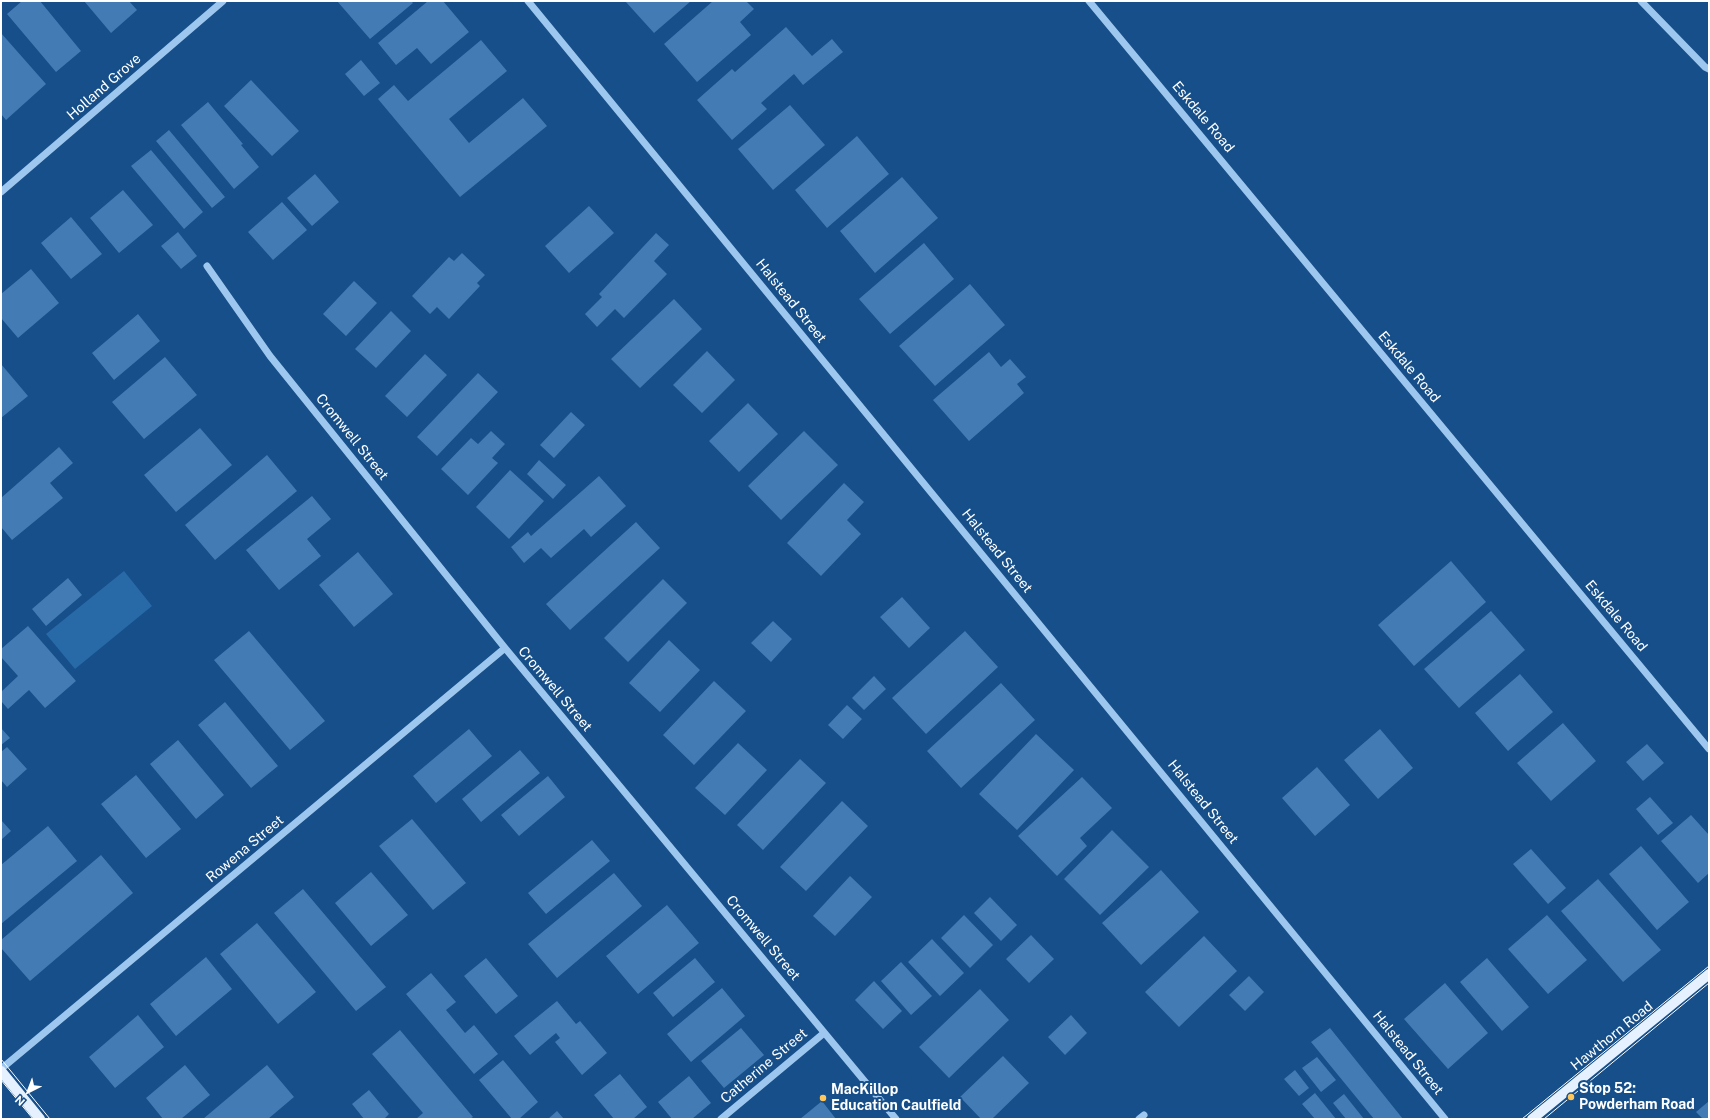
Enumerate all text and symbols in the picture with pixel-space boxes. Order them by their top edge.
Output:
street label: Holland Grove [64,50,144,124]
street label: Eskdale Road [1168,78,1238,156]
street label: Halstead Street [752,256,830,346]
street label: Eskdale Road [1374,328,1444,406]
street label: Cromwell Street [312,390,392,484]
street label: Halstead Street [958,506,1036,596]
street label: Eskdale Road [1581,577,1651,655]
street label: Cromwell Street [514,643,596,735]
street label: Halstead Street [1164,757,1242,847]
street label: Rowena Street [203,812,287,886]
street label: Cromwell Street [722,892,804,984]
street label: Hawthorn Road [1568,998,1656,1074]
street label: Halstead Street [1369,1008,1447,1098]
street label: Catherine Street [717,1025,811,1107]
north arrow [8,1072,48,1112]
place label: Stop 52: Powderham Road [1579,1081,1695,1114]
place label: MacKillop Education Caulfield [831,1082,961,1114]
marker: Stop 52: Powderham Road [1566,1092,1576,1102]
marker: MacKillop Education Caulfield [818,1093,828,1103]
text: N [13,1094,27,1108]

